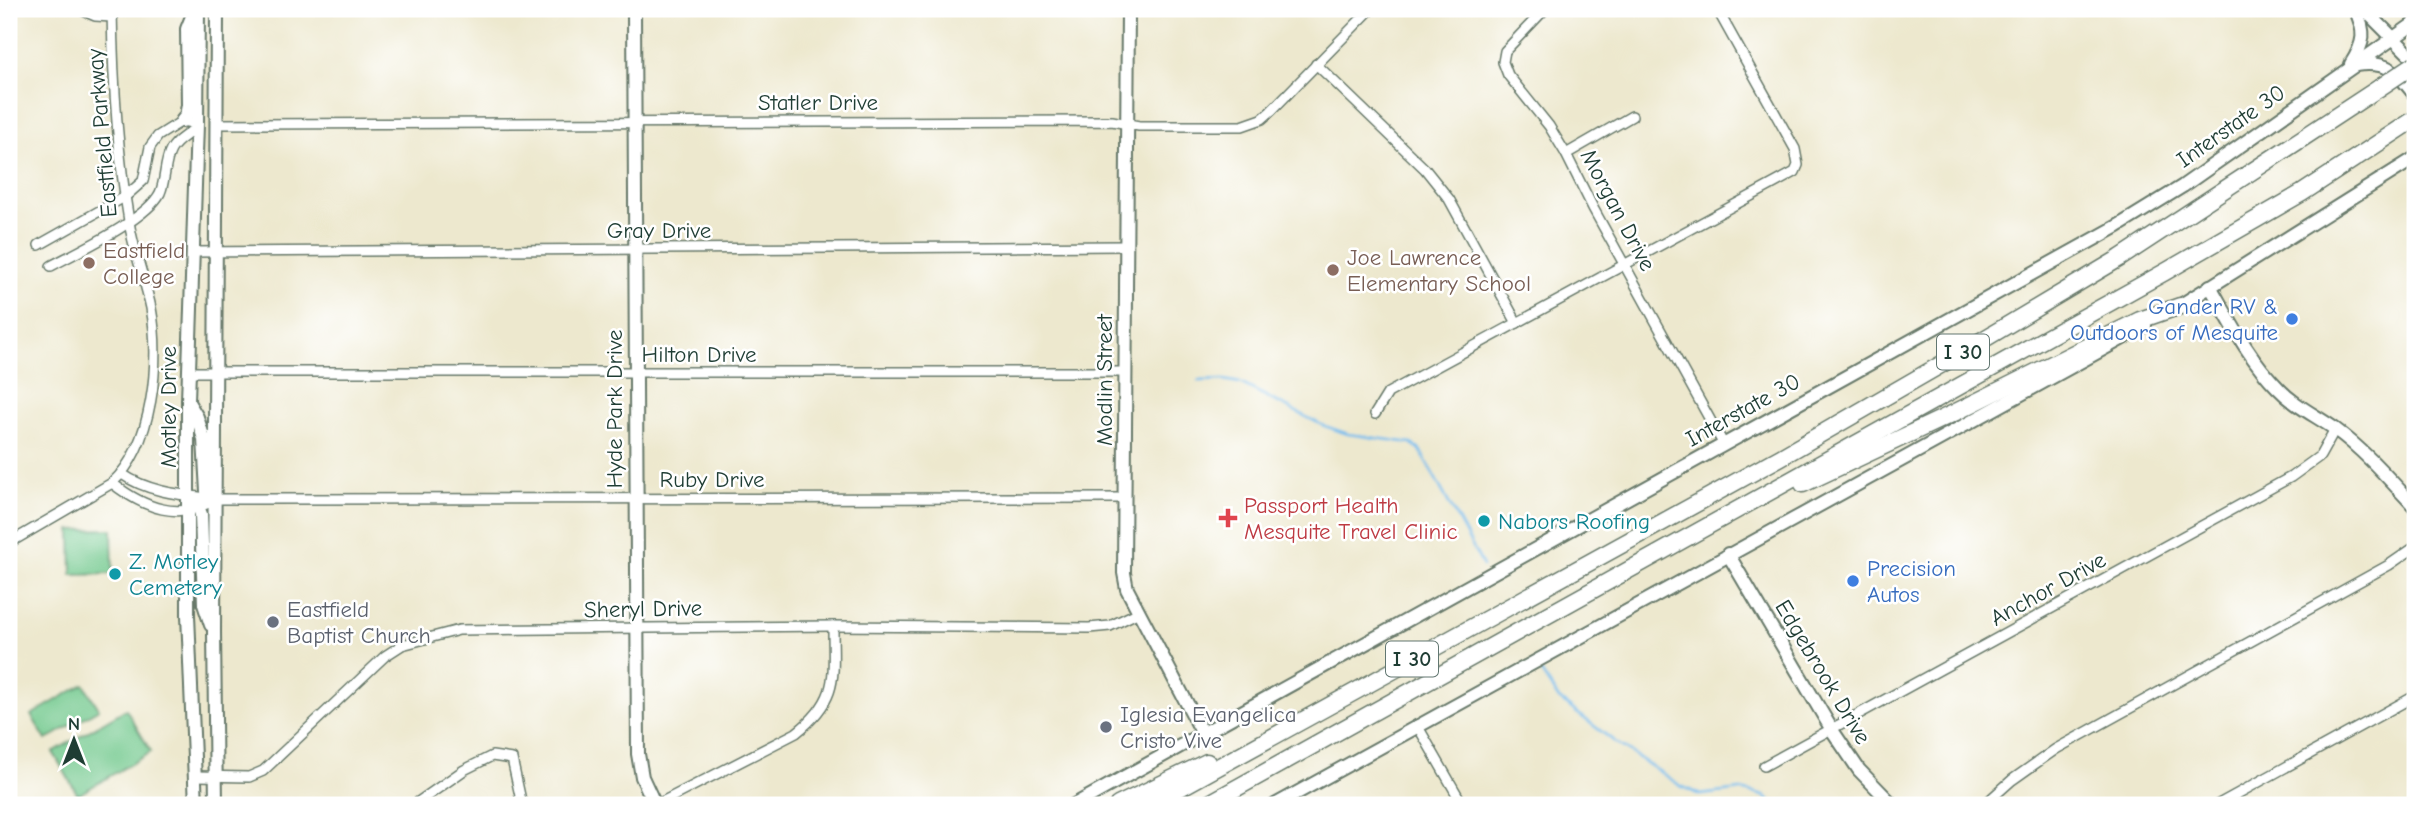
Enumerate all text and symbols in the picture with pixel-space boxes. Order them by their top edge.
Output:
street label: Eastfield Parkway [81,47,123,219]
street label: Interstate 30 [2171,79,2291,173]
street label: Statler Drive [758,89,878,116]
street label: Morgan Drive [1575,145,1661,275]
street label: Gray Drive [607,217,711,244]
place label: Eastfield College [103,237,185,290]
place label: Joe Lawrence Elementary School [1347,244,1531,297]
marker: Eastfield College [81,255,97,271]
marker: Joe Lawrence Elementary School [1325,262,1341,278]
place label: Gander RV & Outdoors of Mesquite [2070,293,2278,346]
marker: Gander RV & Outdoors of Mesquite [2284,311,2300,327]
street label: Modlin Street [1091,313,1118,446]
street label: Hyde Park Drive [601,329,628,489]
road number: I 30 [1937,334,1989,370]
street label: Hilton Drive [642,341,756,368]
street label: Motley Drive [155,346,182,468]
street label: Interstate 30 [1681,368,1805,452]
street label: Ruby Drive [659,466,765,493]
place label: Passport Health Mesquite Travel Clinic [1244,492,1458,545]
marker: Passport Health Mesquite Travel Clinic [1218,508,1238,528]
place label: Nabors Roofing [1498,508,1650,535]
marker: Nabors Roofing [1476,513,1492,529]
street label: Anchor Drive [1985,546,2111,632]
place label: Z. Motley Cemetery [129,548,223,601]
place label: Precision Autos [1867,555,1956,608]
marker: Z. Motley Cemetery [107,566,123,582]
marker: Precision Autos [1845,573,1861,589]
street label: Sheryl Drive [584,594,702,624]
street label: Edgebrook Drive [1769,595,1877,749]
place label: Eastfield Baptist Church [287,596,431,649]
marker: Eastfield Baptist Church [265,614,281,630]
road number: I 30 [1386,642,1438,676]
place label: Iglesia Evangelica Cristo Vive [1120,701,1297,754]
north arrow [38,706,108,776]
text: N [68,713,80,735]
marker: Iglesia Evangelica Cristo Vive [1098,719,1114,735]

